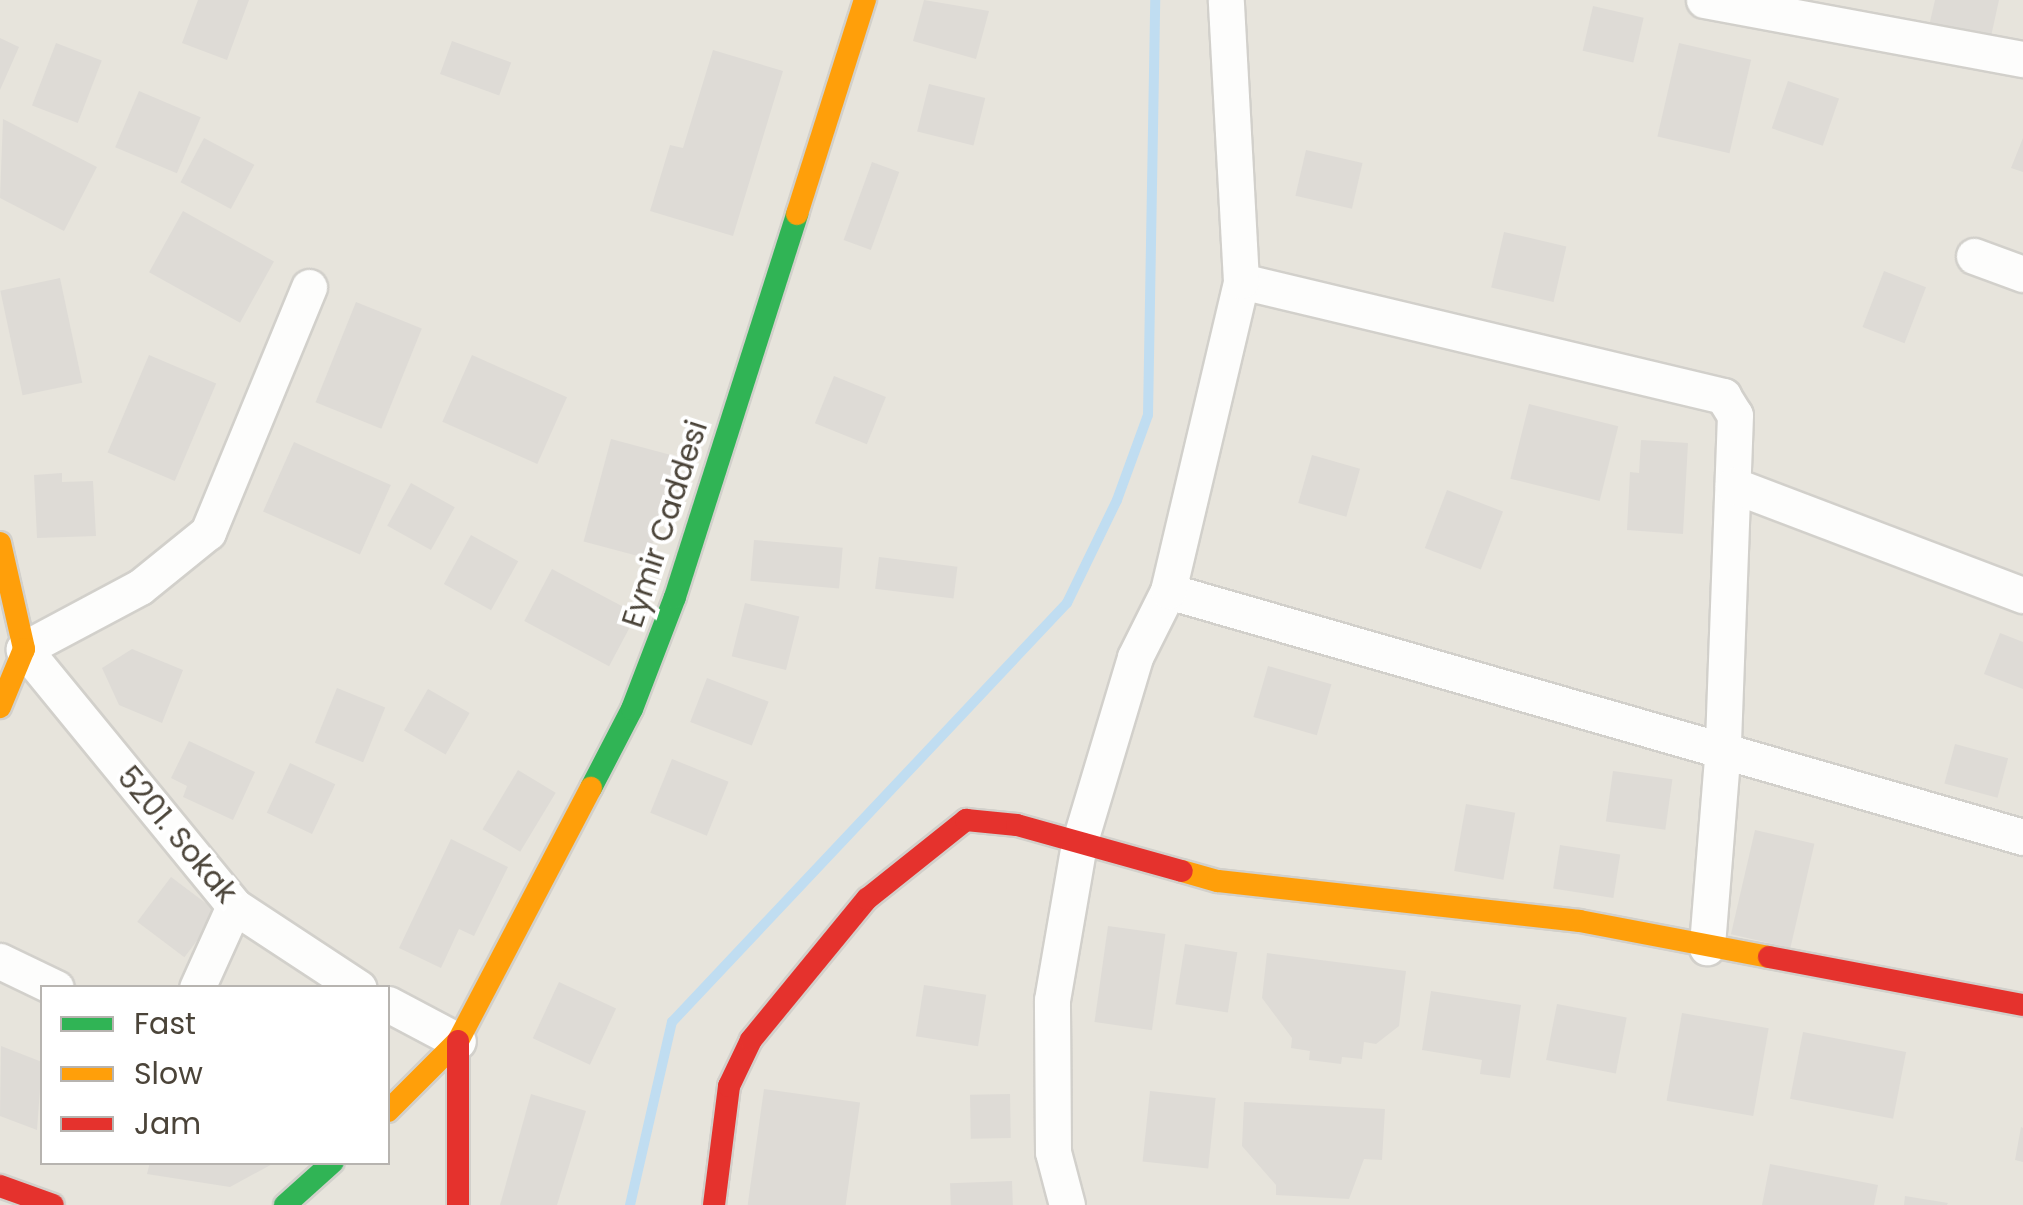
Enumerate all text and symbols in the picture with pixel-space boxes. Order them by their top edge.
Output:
street label: Eymir Caddesi [615,416,715,632]
street label: 5201. Sokak [110,760,244,910]
legend [40,985,390,1165]
text: Fast [134,1002,196,1045]
text: Slow [134,1052,203,1095]
text: Jam [134,1102,201,1145]

